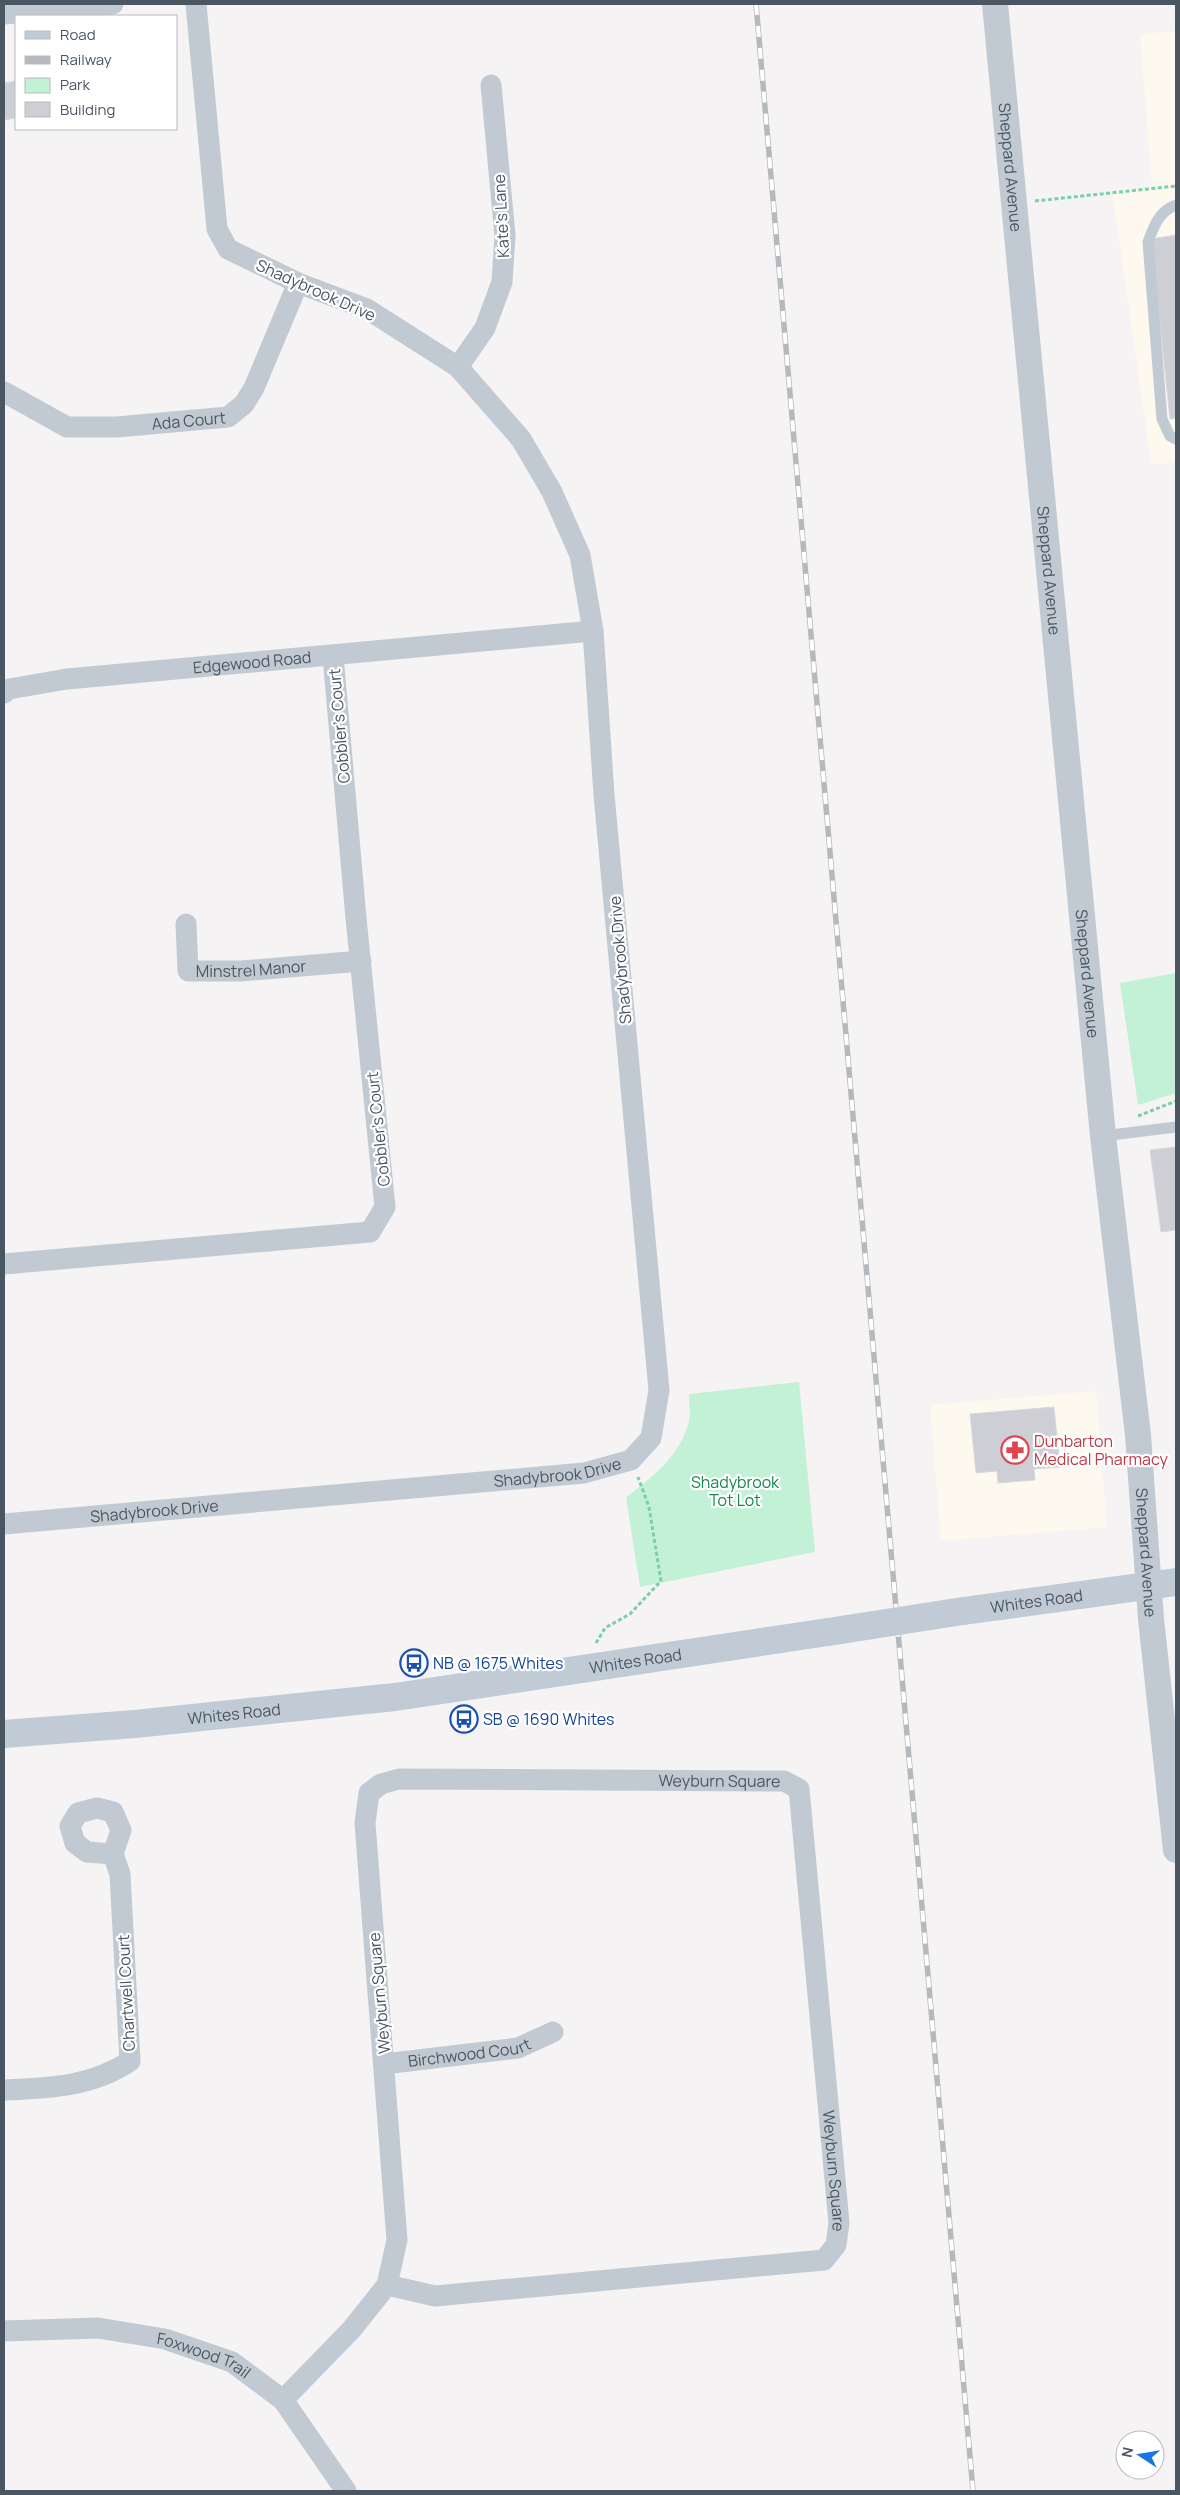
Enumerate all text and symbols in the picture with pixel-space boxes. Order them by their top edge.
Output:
legend [15,15,178,130]
text: Road [60,24,96,45]
text: Railway [60,49,112,70]
text: Park [60,74,90,95]
text: Building [60,99,115,120]
street label: Sheppard Avenue [993,102,1028,233]
street label: Kate's Lane [488,174,514,258]
street label: Shadybrook Drive [253,254,379,326]
street label: Ada Court [151,406,227,435]
street label: Sheppard Avenue [1032,505,1066,636]
street label: Edgewood Road [192,646,312,678]
street label: Cobbler's Court [323,668,355,784]
street label: Shadybrook Drive [603,895,637,1025]
street label: Sheppard Avenue [1070,908,1105,1039]
street label: Minstrel Manor [196,955,307,982]
street label: Cobbler's Court [361,1071,395,1187]
place label: Dunbarton Medical Pharmacy [1034,1430,1168,1470]
pharmacy icon: Dunbarton Medical Pharmacy [1000,1435,1030,1465]
street label: Shadybrook Drive [493,1452,624,1492]
park label: Shadybrook Tot Lot [691,1471,780,1511]
street label: Sheppard Avenue [1131,1487,1162,1618]
street label: Shadybrook Drive [89,1494,220,1527]
street label: Whites Road [989,1584,1084,1618]
street label: Whites Road [588,1643,683,1679]
bus stop icon: NB @ 1675 Whites [399,1648,429,1678]
place label: NB @ 1675 Whites [433,1652,563,1674]
street label: Whites Road [187,1698,282,1729]
bus stop icon: SB @ 1690 Whites [449,1704,479,1734]
place label: SB @ 1690 Whites [483,1708,614,1730]
street label: Weyburn Square [658,1769,781,1792]
street label: Weyburn Square [363,1931,395,2055]
street label: Chartwell Court [112,1934,140,2052]
street label: Birchwood Court [407,2033,534,2072]
street label: Weyburn Square [818,2109,850,2233]
street label: Foxwood Trail [156,2327,255,2383]
north arrow [1115,2430,1165,2480]
text: N [1116,2445,1137,2459]

